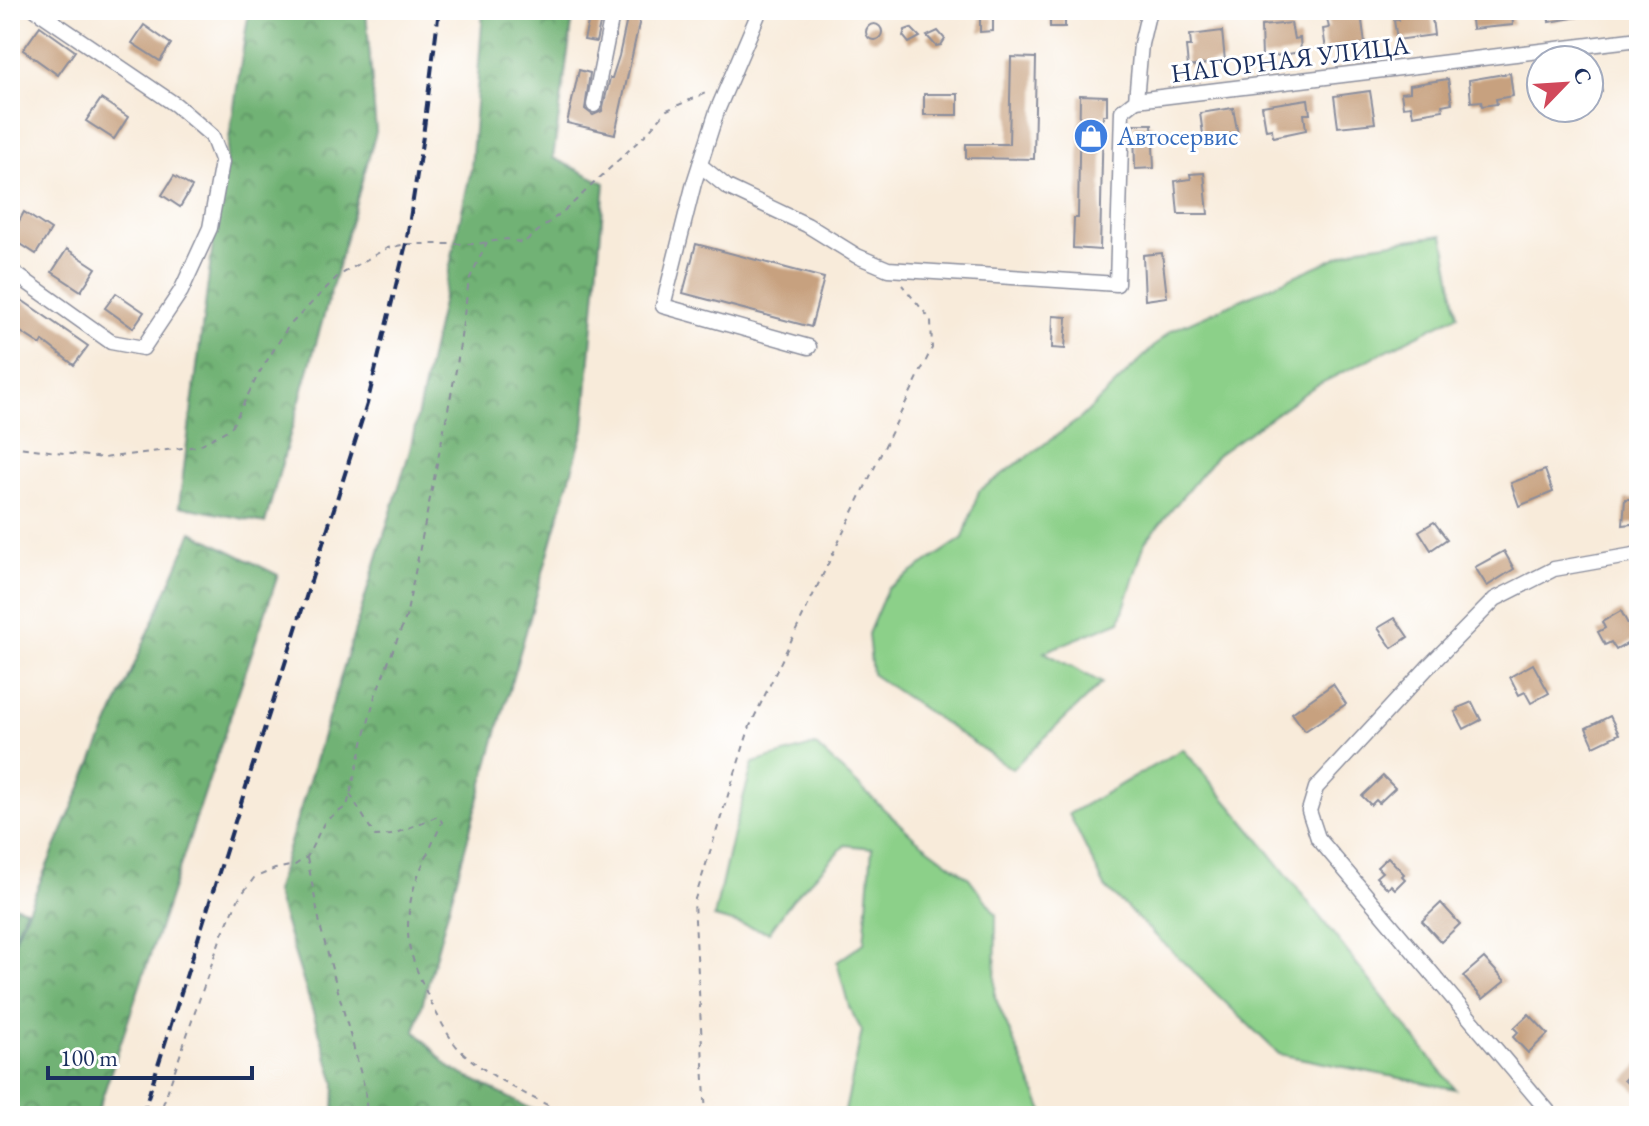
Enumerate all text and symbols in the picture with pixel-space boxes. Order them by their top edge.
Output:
street label: НАГОРНАЯ УЛИЦА [1169,27,1412,91]
north arrow [1525,44,1605,124]
text: С [1566,63,1599,89]
shop icon: Автосервис [1072,117,1110,155]
place label: Автосервис [1116,119,1239,153]
scale bar [48,1030,252,1080]
text: 100 m [60,1042,118,1073]

